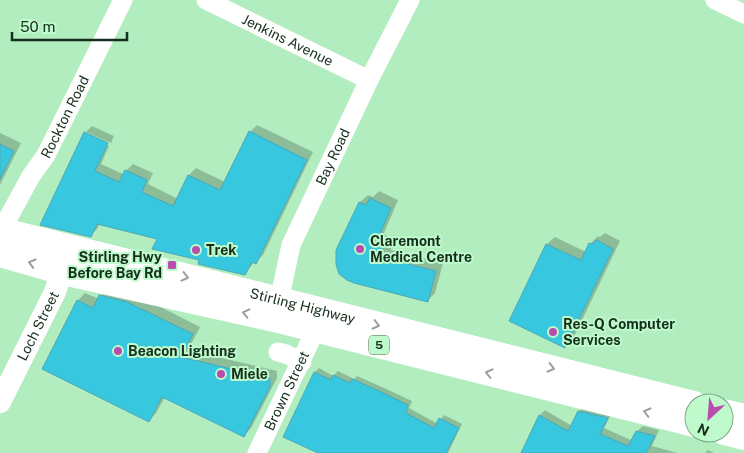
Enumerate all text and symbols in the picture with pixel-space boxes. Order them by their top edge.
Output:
scale bar [12,10,128,42]
street label: Jenkins Avenue [240,11,336,69]
text: 50 m [20,18,55,35]
street label: Rockton Road [38,73,92,161]
street label: Bay Road [312,126,353,188]
place label: Claremont Medical Centre [370,233,472,265]
place label: Trek [206,242,236,258]
marker: Claremont Medical Centre [354,243,366,255]
marker: Trek [190,244,202,256]
place label: Stirling Hwy Before Bay Rd [68,249,162,281]
one-way arrow [27,258,36,269]
marker: Stirling Hwy Before Bay Rd [166,259,178,271]
one-way arrow [180,271,189,282]
street label: Stirling Highway [248,285,357,327]
street label: Loch Street [14,289,62,363]
one-way arrow [242,308,251,319]
place label: Res-Q Computer Services [563,316,675,348]
one-way arrow [372,319,381,330]
marker: Res-Q Computer Services [547,326,559,338]
road number: 5 [369,336,389,354]
place label: Beacon Lighting [128,343,236,359]
marker: Beacon Lighting [112,345,124,357]
street label: Brown Street [261,348,312,433]
one-way arrow [547,362,556,373]
place label: Miele [231,366,268,382]
marker: Miele [215,368,227,380]
one-way arrow [485,368,494,379]
north arrow [684,393,734,443]
one-way arrow [642,407,651,418]
text: N [695,420,712,439]

